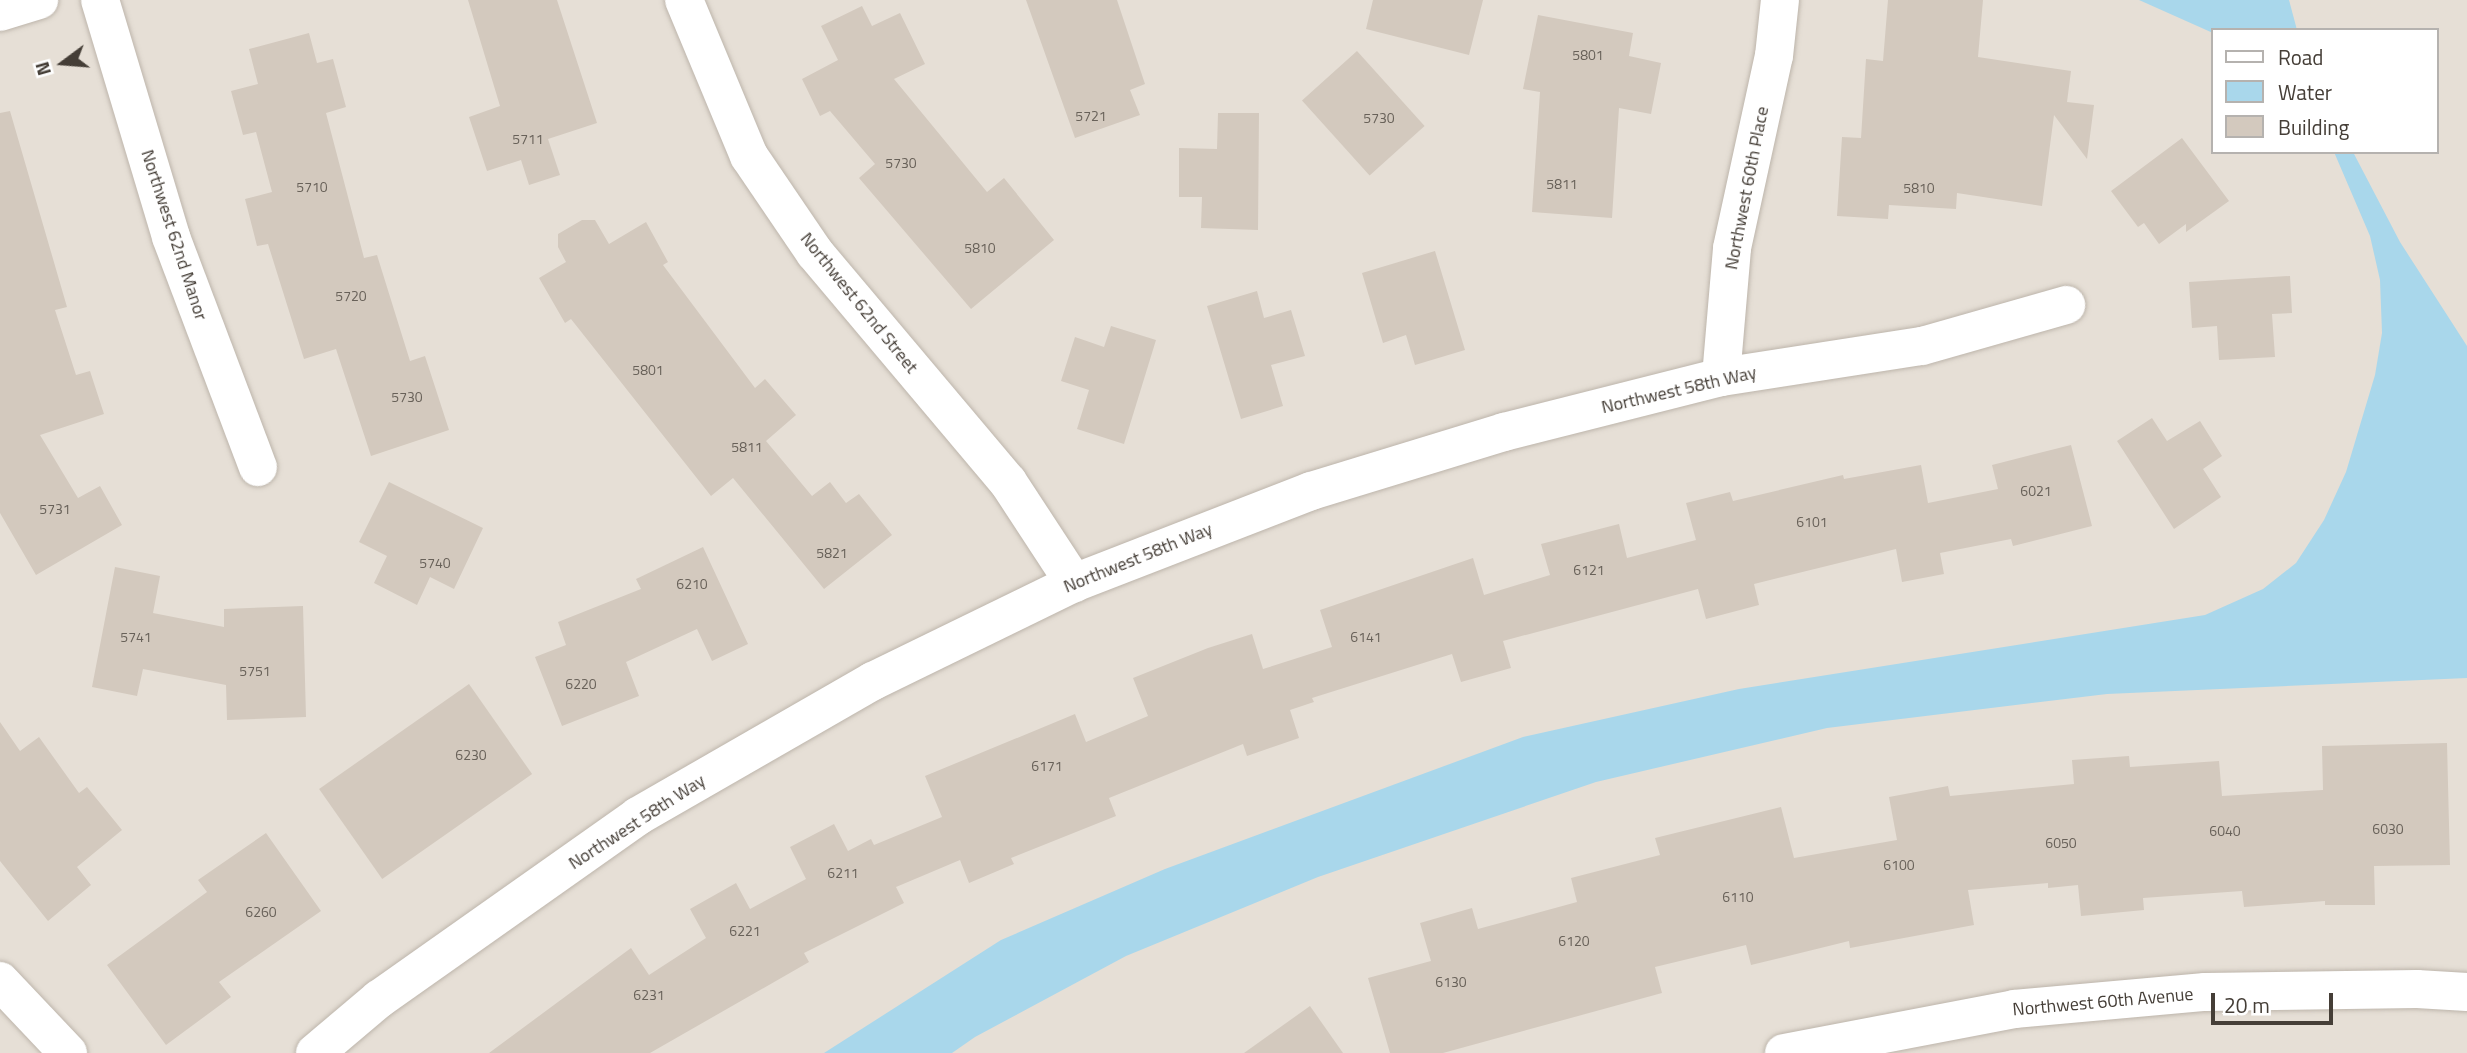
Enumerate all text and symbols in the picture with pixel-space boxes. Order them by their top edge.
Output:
north arrow [28,28,98,98]
legend [2212,28,2439,154]
text: Road [2278,41,2323,73]
house number: 5801 [1572,47,1604,63]
text: N [27,59,58,79]
text: Water [2278,76,2332,108]
street label: Northwest 60th Place [1721,105,1773,271]
house number: 5721 [1075,108,1107,124]
house number: 5730 [1363,110,1395,126]
text: Building [2278,111,2349,143]
house number: 5711 [512,131,544,147]
street label: Northwest 62nd Manor [136,147,212,323]
house number: 5730 [885,155,917,171]
house number: 5811 [1546,176,1578,192]
house number: 5710 [296,179,328,195]
house number: 5810 [1903,180,1935,196]
street label: Northwest 62nd Street [796,228,922,378]
house number: 5810 [964,240,996,256]
house number: 5720 [335,288,367,304]
house number: 5801 [632,362,664,378]
street label: Northwest 58th Way [1599,362,1759,418]
house number: 5730 [391,389,423,405]
house number: 5811 [731,439,763,455]
house number: 6021 [2020,483,2052,499]
house number: 5731 [39,501,71,517]
house number: 6101 [1796,514,1828,530]
street label: Northwest 58th Way [1060,518,1216,598]
house number: 5821 [816,545,848,561]
house number: 5740 [419,555,451,571]
house number: 6121 [1573,562,1605,578]
house number: 6210 [676,576,708,592]
house number: 5741 [120,629,152,645]
house number: 6141 [1350,629,1382,645]
house number: 5751 [239,663,271,679]
house number: 6220 [565,676,597,692]
house number: 6230 [455,747,487,763]
house number: 6171 [1031,758,1063,774]
street label: Northwest 58th Way [565,770,709,874]
house number: 6030 [2372,821,2404,837]
house number: 6040 [2209,823,2241,839]
house number: 6050 [2045,835,2077,851]
house number: 6100 [1883,857,1915,873]
house number: 6211 [827,865,859,881]
house number: 6110 [1722,889,1754,905]
house number: 6260 [245,904,277,920]
house number: 6221 [729,923,761,939]
house number: 6120 [1558,933,1590,949]
house number: 6130 [1435,974,1467,990]
scale bar [2215,979,2338,1023]
street label: Northwest 60th Avenue [2012,983,2194,1021]
house number: 6231 [633,987,665,1003]
text: 20 m [2224,989,2270,1021]

